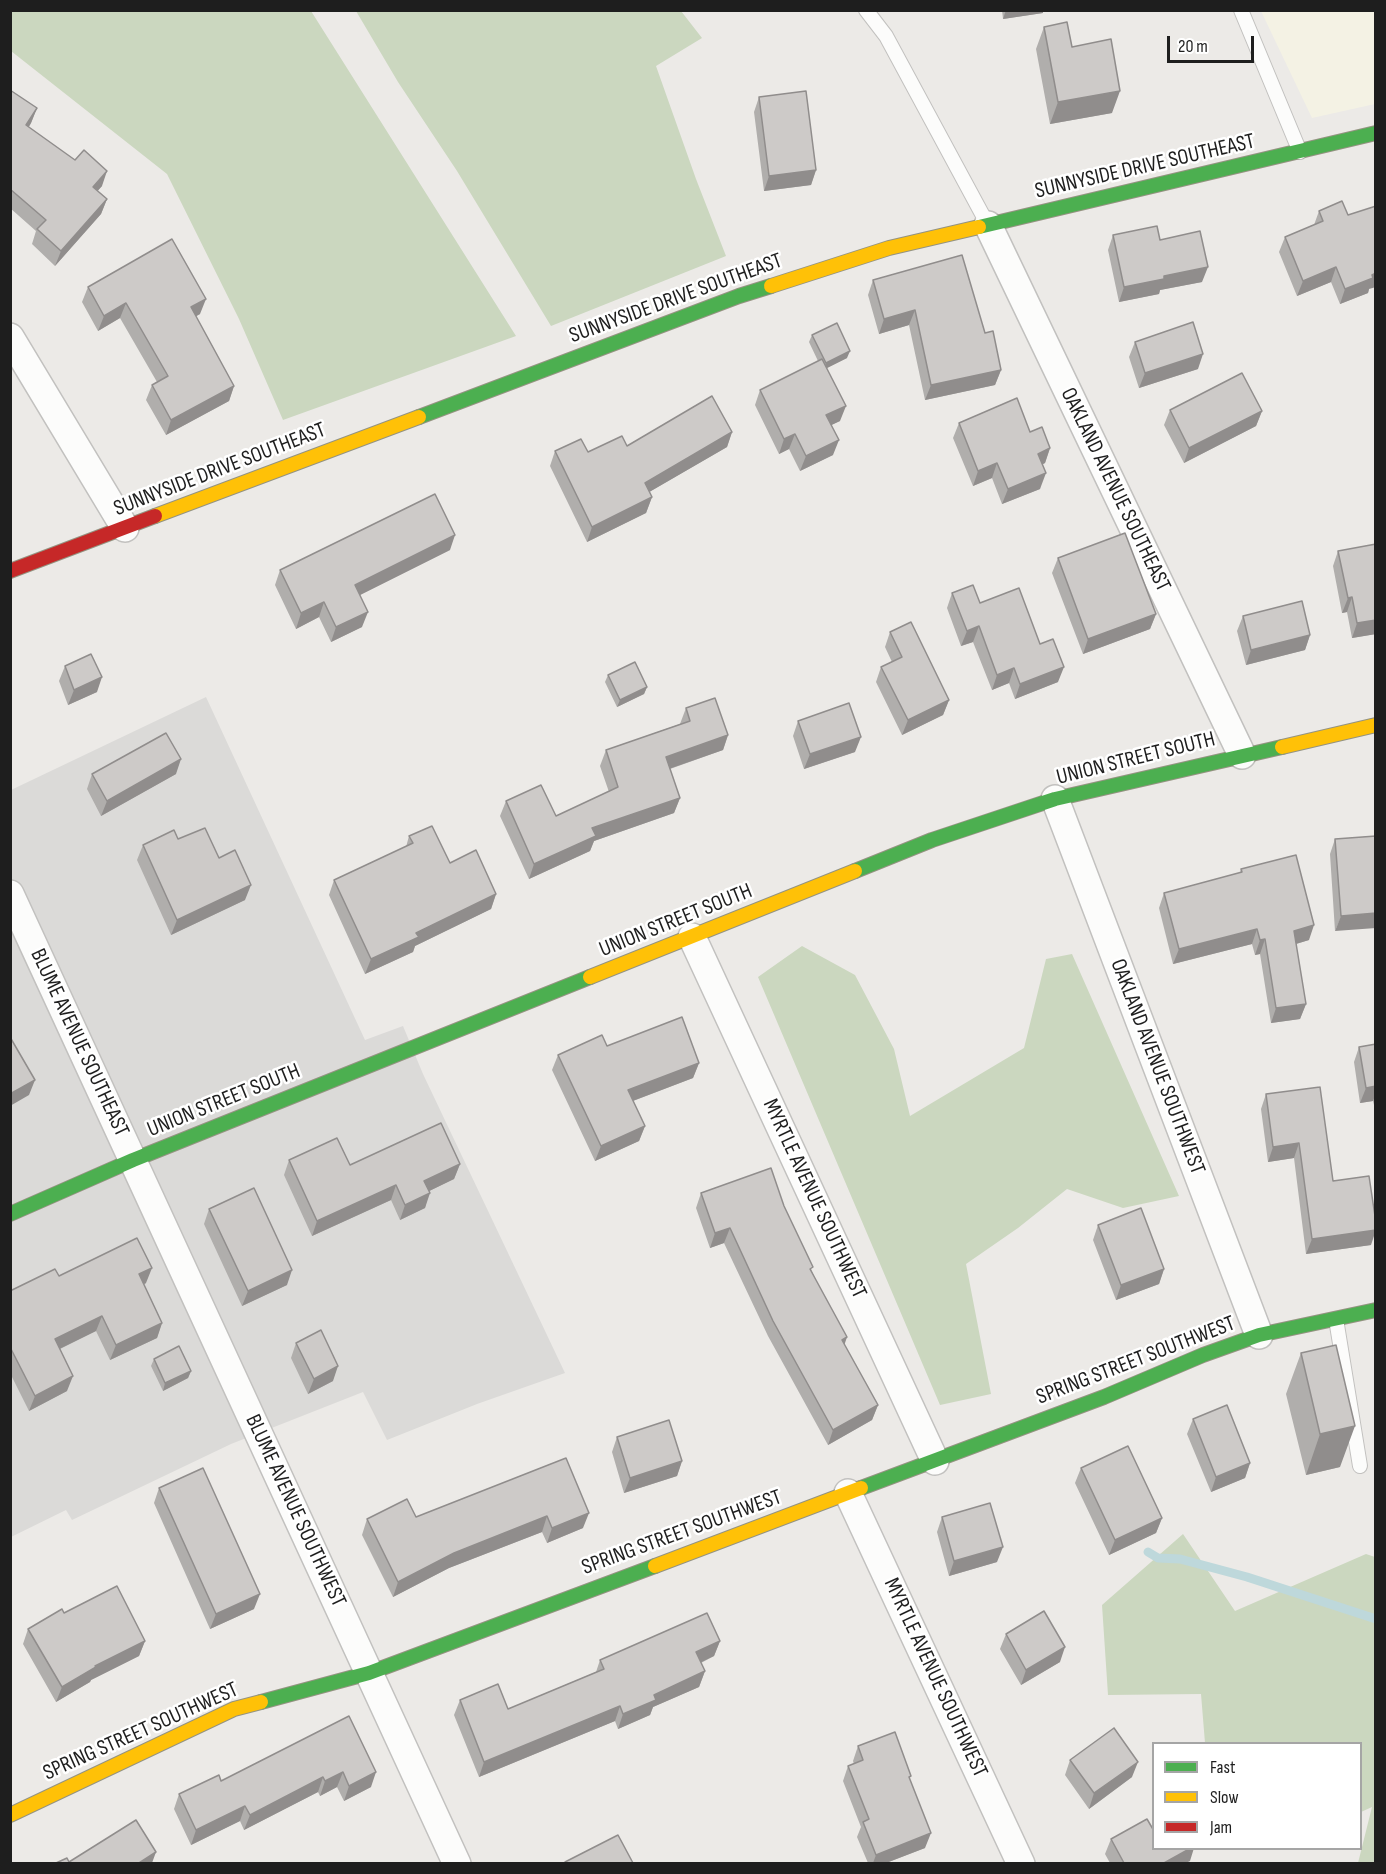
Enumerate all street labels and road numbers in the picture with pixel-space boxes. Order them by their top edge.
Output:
street label: SUNNYSIDE DRIVE SOUTHEAST [1033,129,1257,205]
street label: SUNNYSIDE DRIVE SOUTHEAST [566,248,786,350]
street label: OAKLAND AVENUE SOUTHEAST [1054,384,1176,596]
street label: SUNNYSIDE DRIVE SOUTHEAST [110,417,330,523]
street label: UNION STREET SOUTH [1054,727,1218,791]
street label: UNION STREET SOUTH [596,878,756,964]
street label: BLUME AVENUE SOUTHEAST [24,945,134,1141]
street label: OAKLAND AVENUE SOUTHWEST [1104,956,1210,1178]
street label: UNION STREET SOUTH [144,1058,304,1144]
street label: MYRTLE AVENUE SOUTHWEST [756,1095,872,1303]
street label: SPRING STREET SOUTHWEST [1033,1311,1239,1411]
street label: BLUME AVENUE SOUTHWEST [239,1411,351,1611]
street label: SPRING STREET SOUTHWEST [578,1485,786,1581]
street label: MYRTLE AVENUE SOUTHWEST [877,1574,993,1782]
street label: SPRING STREET SOUTHWEST [39,1677,243,1787]

